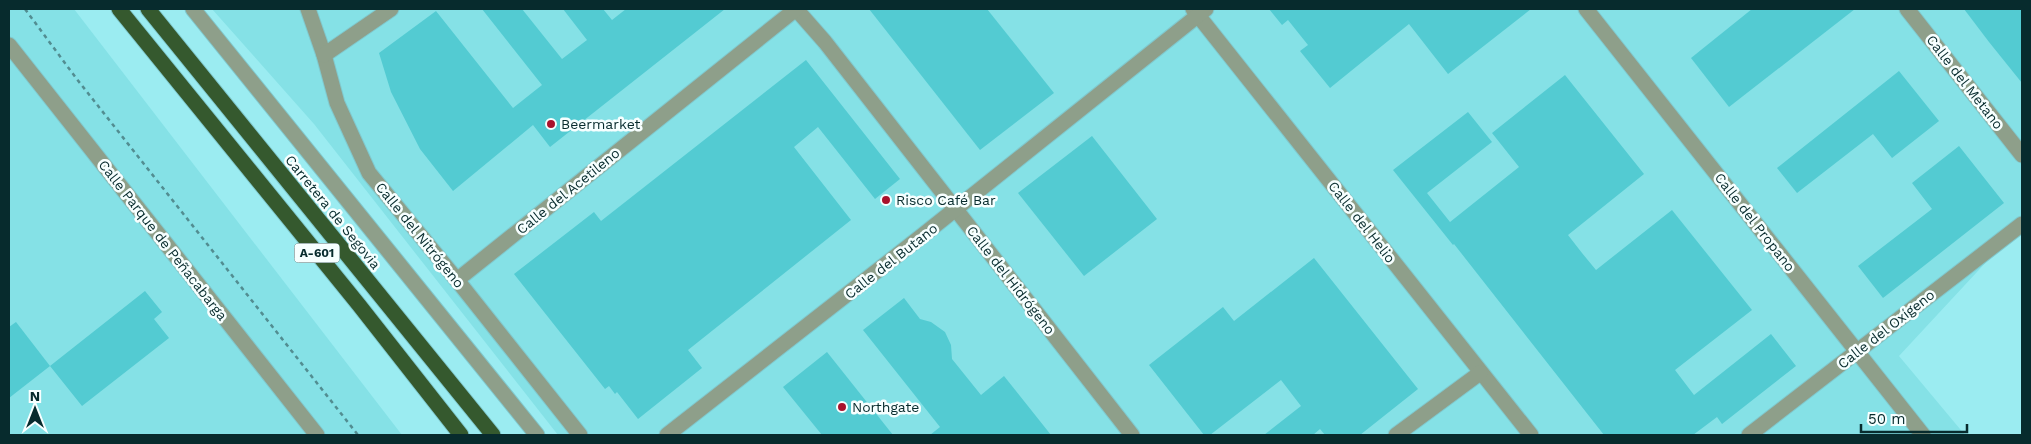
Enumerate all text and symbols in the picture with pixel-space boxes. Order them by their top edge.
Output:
street label: Calle del Metano [1923,32,2007,132]
place label: Beermarket [561,116,641,132]
marker: Beermarket [545,118,557,130]
street label: Calle del Acetileno [513,145,623,237]
street label: Carretera de Segovia [282,152,384,272]
street label: Calle Parque de Peñacabarga [95,157,231,323]
street label: Calle del Propano [1712,170,1798,274]
street label: Calle del Helio [1325,178,1399,266]
street label: Calle del Nitrógeno [373,179,467,291]
place label: Risco Café Bar [896,192,996,208]
marker: Risco Café Bar [880,194,892,206]
street label: Calle del Butano [842,220,940,302]
street label: Calle del Hidrógeno [964,222,1058,338]
road number: A-601 [294,244,340,262]
street label: Calle del Oxígeno [1834,286,1938,372]
north arrow [10,384,60,434]
text: N [30,388,40,404]
place label: Northgate [852,399,919,415]
marker: Northgate [836,401,848,413]
scale bar [1861,402,1967,434]
text: 50 m [1868,410,1905,428]

